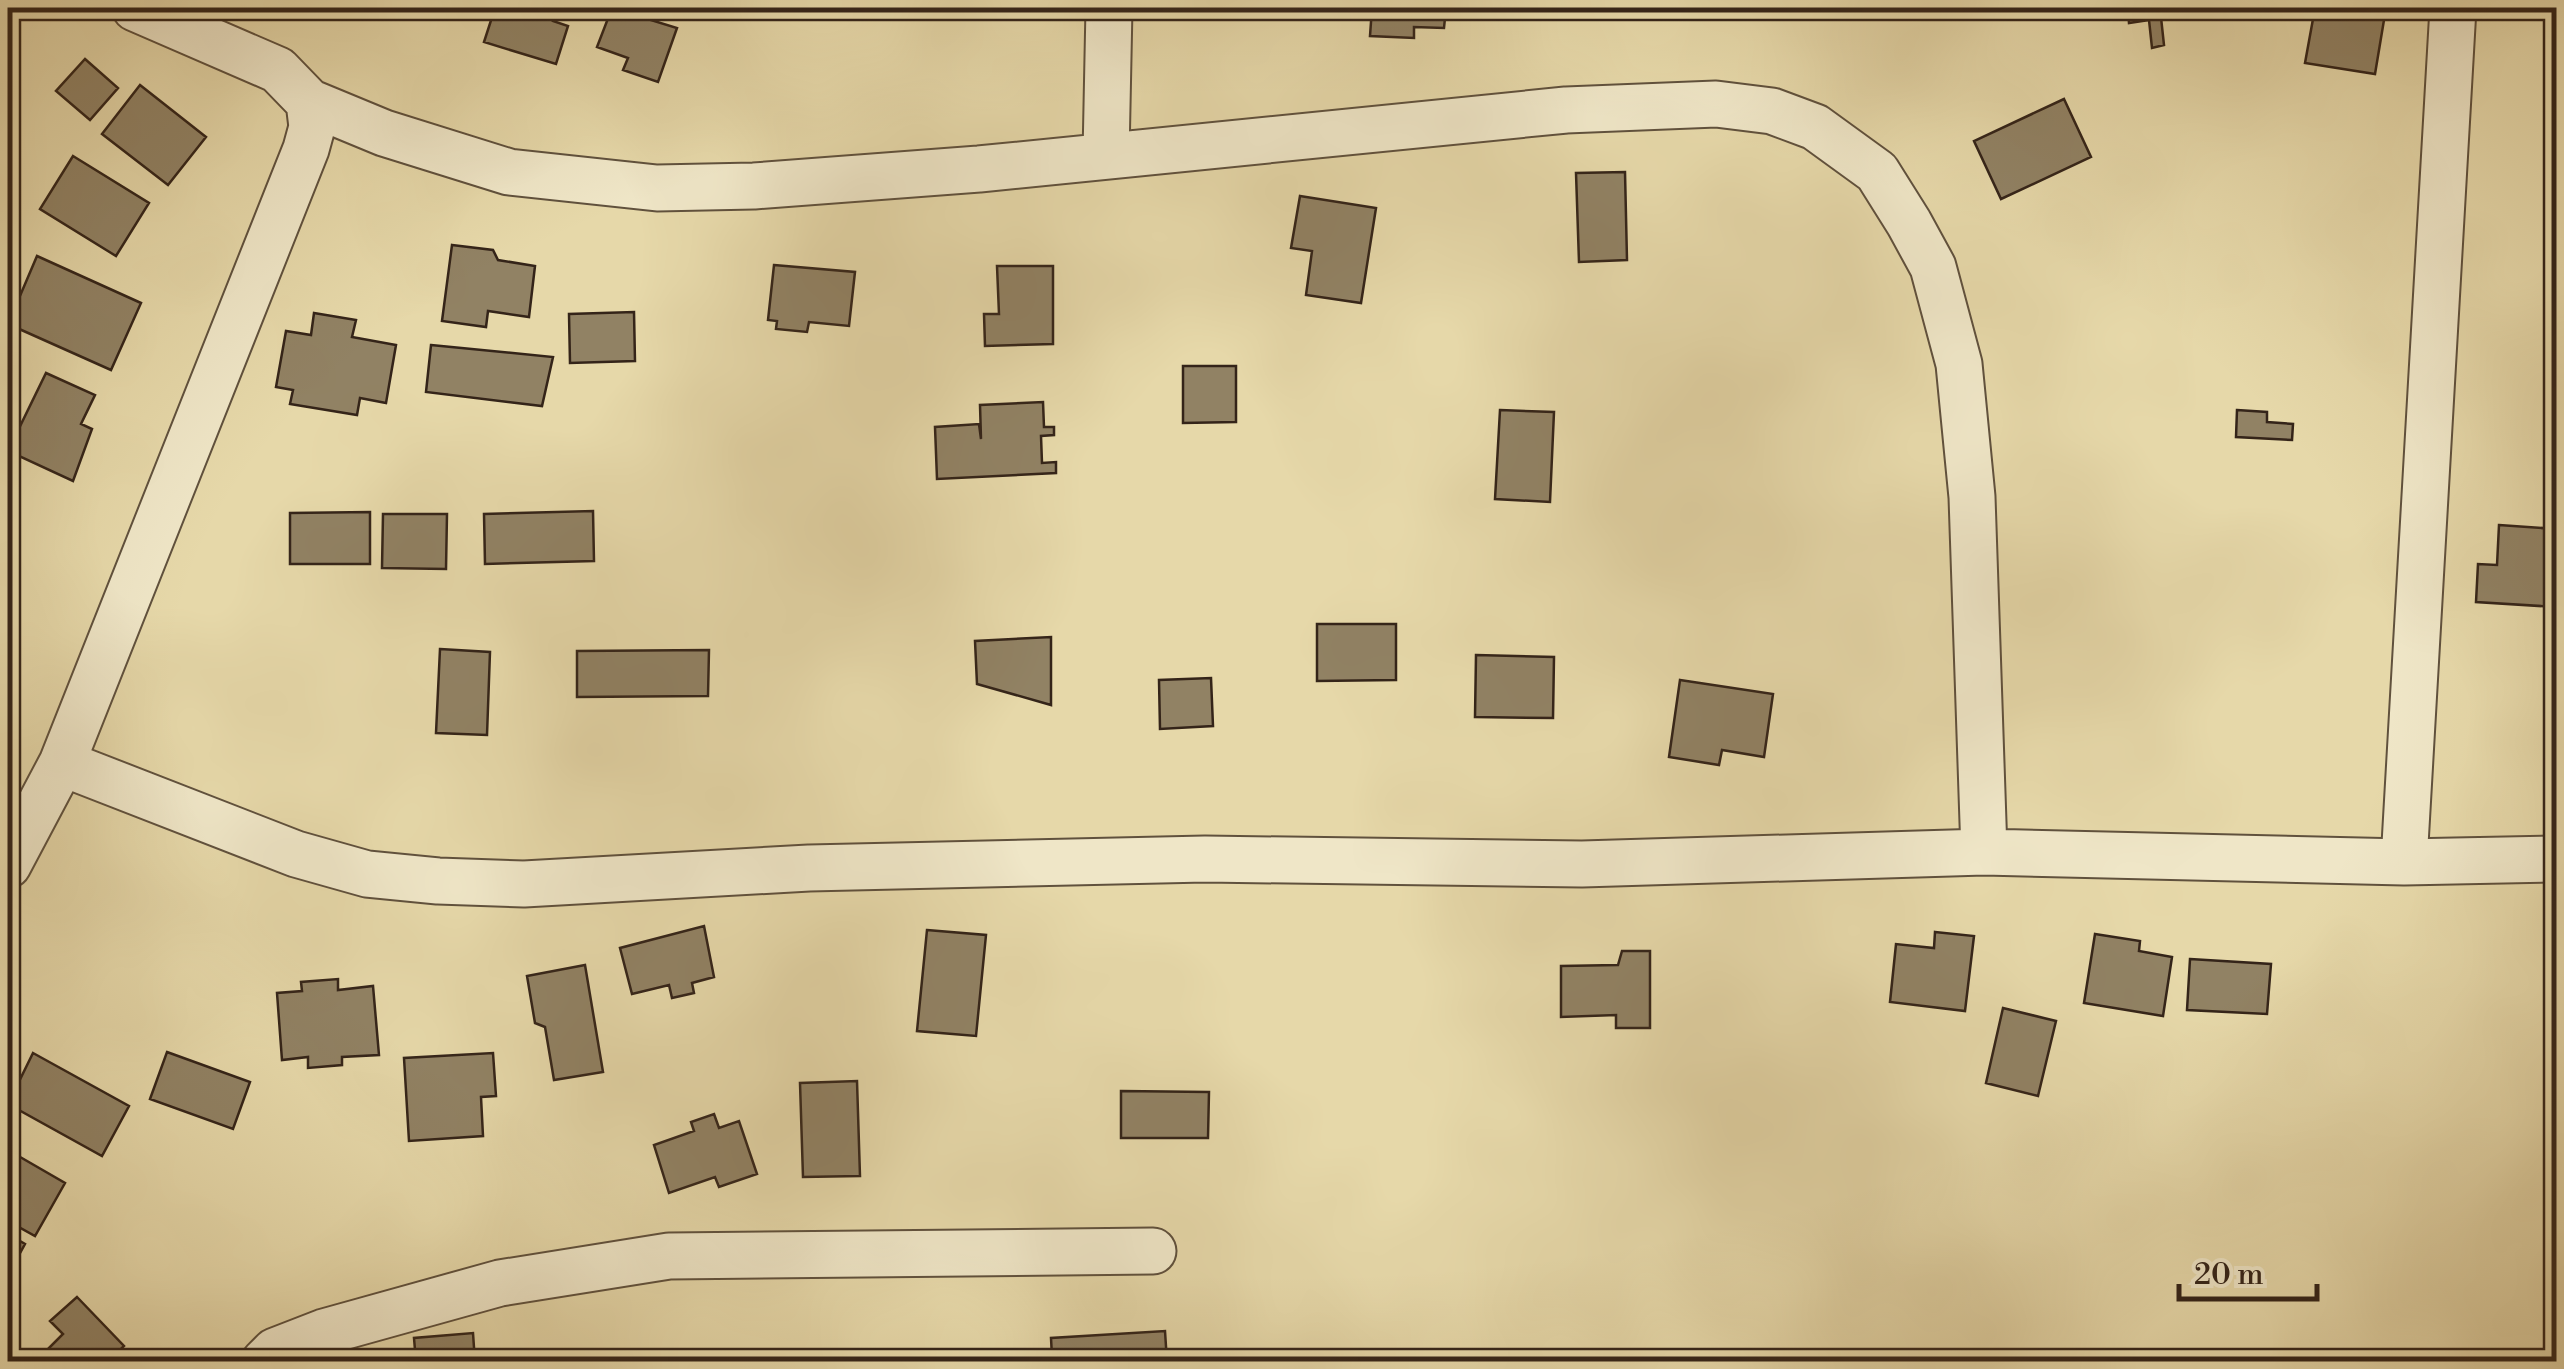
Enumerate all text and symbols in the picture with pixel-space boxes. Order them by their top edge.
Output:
scale bar [2179,1239,2316,1301]
text: 20 m [2194,1256,2263,1294]

